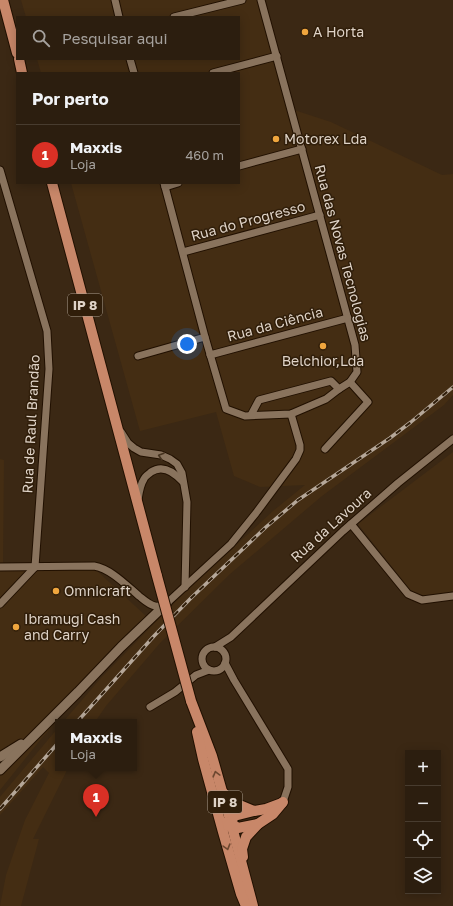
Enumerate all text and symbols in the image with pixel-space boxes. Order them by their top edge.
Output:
search box [16,16,240,60]
place label: A Horta [313,23,364,40]
icon: search [30,27,52,49]
marker: A Horta [300,27,310,37]
text: Pesquisar aqui [62,29,167,47]
text: Por perto [32,88,109,109]
place label: Motorex Lda [284,130,367,147]
marker: Motorex Lda [271,134,281,144]
text: Maxxis [70,138,122,156]
text: 1 [42,147,48,163]
text: 460 m [185,147,224,163]
text: Loja [70,156,96,172]
street label: Rua das Novas Tecnologias [312,163,375,343]
street label: Rua do Progresso [189,197,307,244]
road number: IP 8 [68,294,102,316]
street label: Rua da Ciência [225,303,325,344]
your location [177,334,197,354]
marker: Belchior,Lda [318,341,328,351]
place label: Belchior,Lda [282,352,364,369]
street label: Rua de Raul Brandão [18,354,43,494]
one-way arrow [158,452,165,461]
street label: Rua da Lavoura [287,484,374,565]
place label: Omnicraft [64,582,131,599]
marker: Omnicraft [51,586,61,596]
place label: Ibramugi Cash and Carry [24,610,120,643]
marker: Ibramugi Cash and Carry [11,622,21,632]
popup [55,719,137,771]
text: Maxxis [70,728,122,746]
text: Loja [70,746,96,762]
map controls [405,750,441,894]
button: + [405,750,441,786]
one-way arrow [213,771,221,777]
pin: 1 [83,784,109,817]
button: − [405,786,441,822]
road number: IP 8 [208,791,242,813]
button: locate [405,822,441,858]
one-way arrow [222,843,231,850]
button: layers [405,858,441,894]

